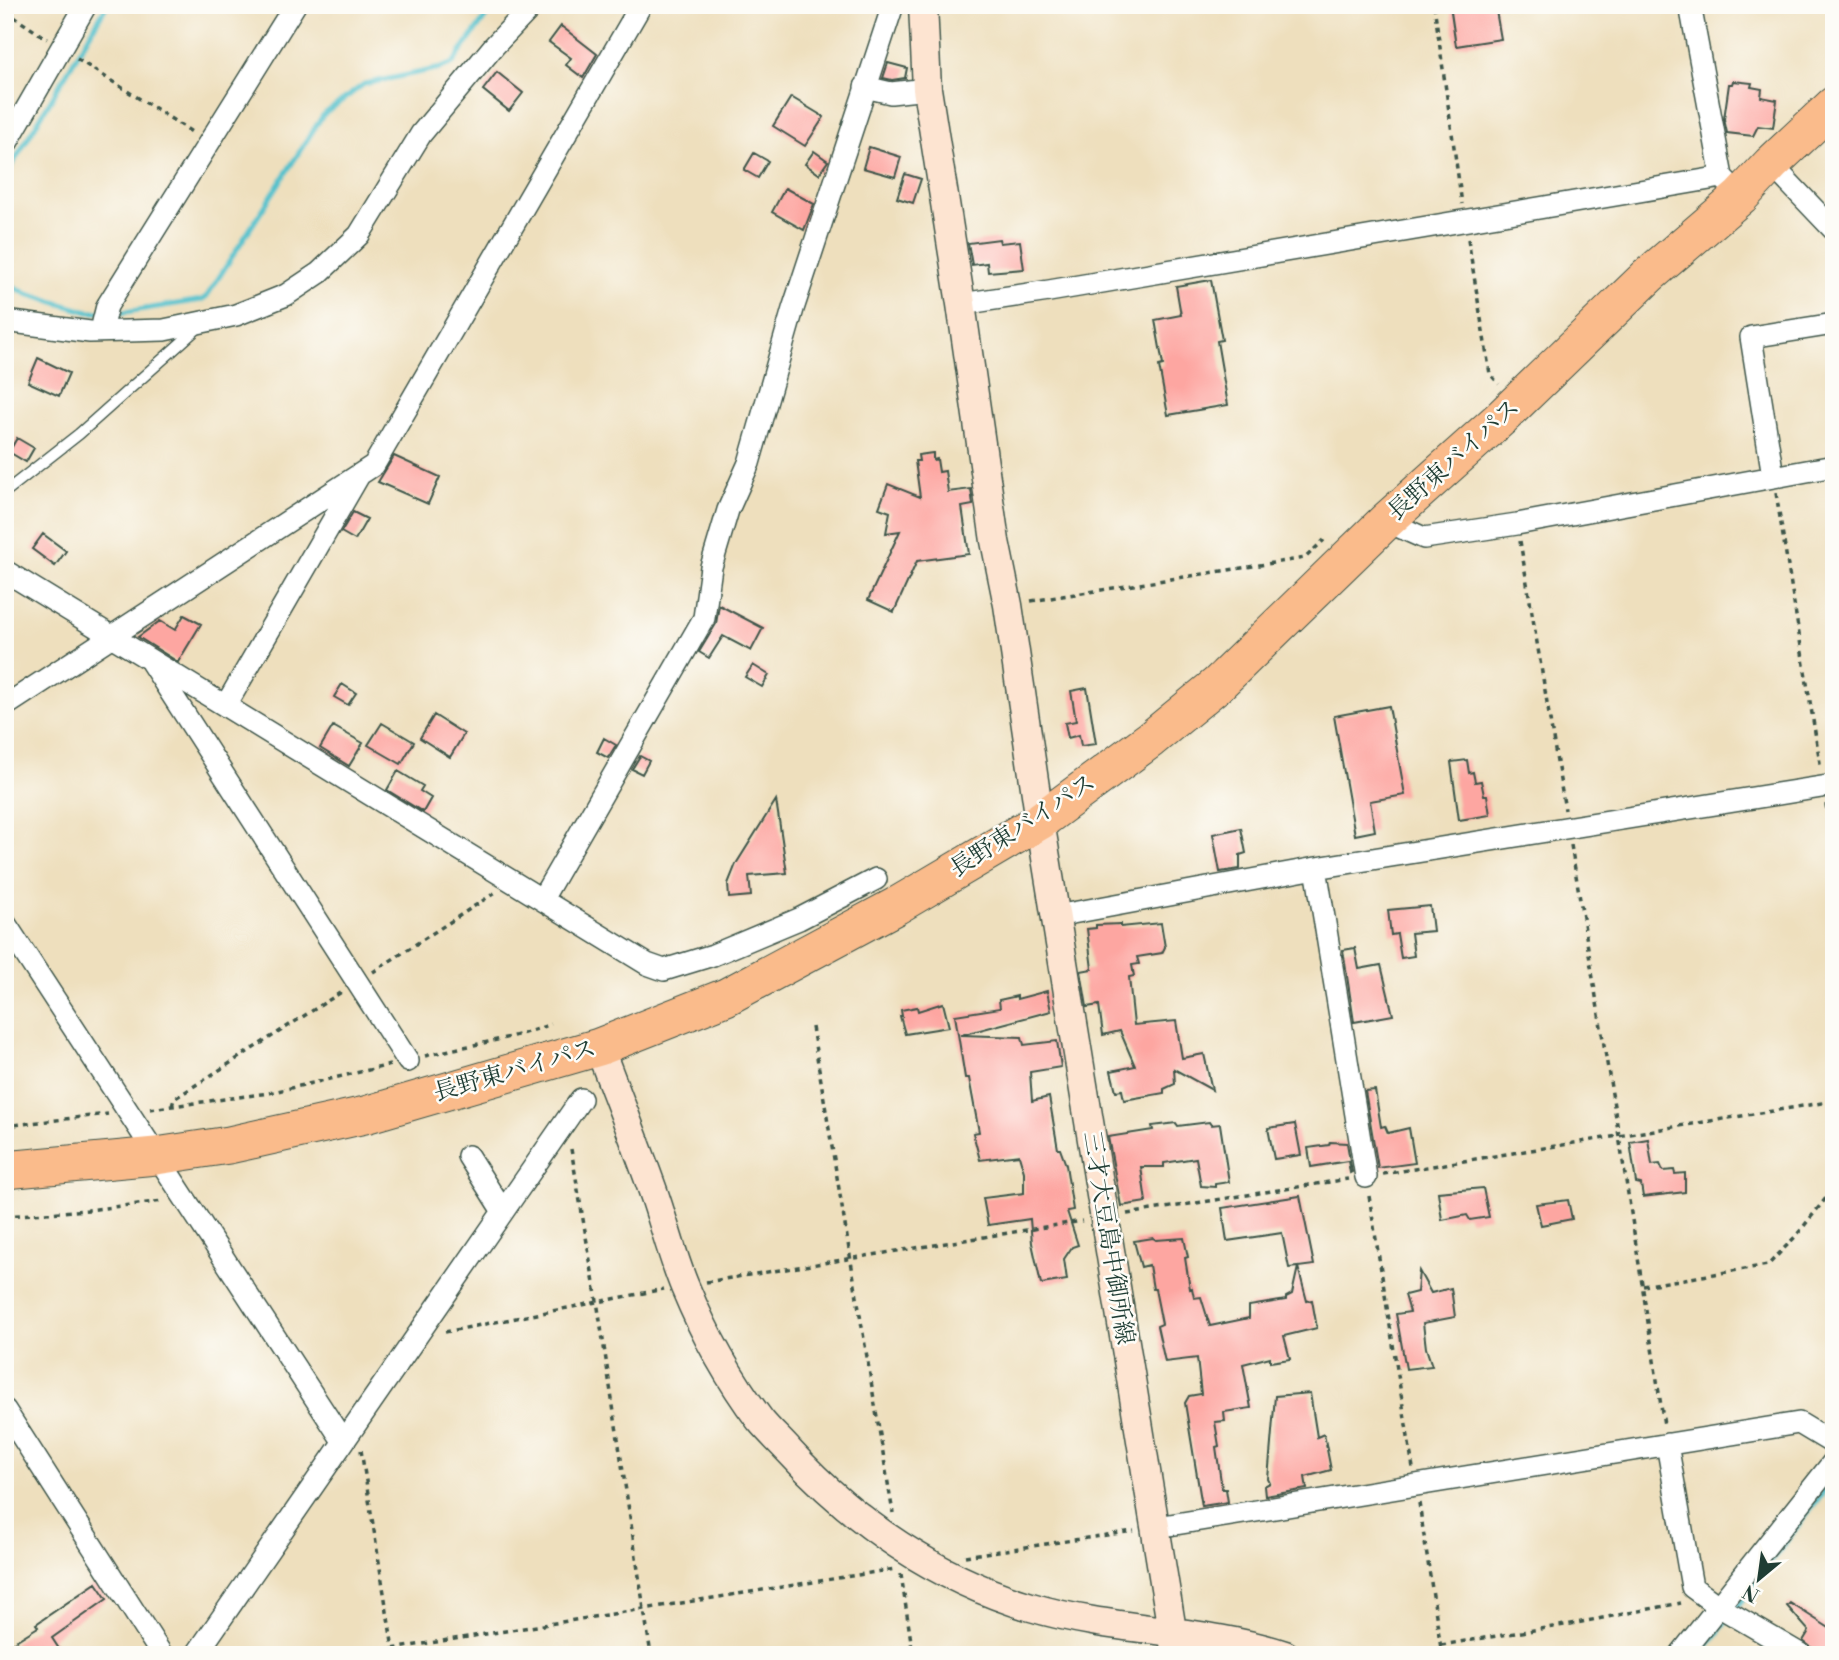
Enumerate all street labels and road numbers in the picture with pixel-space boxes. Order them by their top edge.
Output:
street label: 長野東バイパス [1382,393,1526,527]
street label: 長野東バイパス [945,768,1101,884]
street label: 長野東バイパス [430,1033,600,1109]
street label: 三才大豆島中御所線 [1076,1129,1140,1347]

